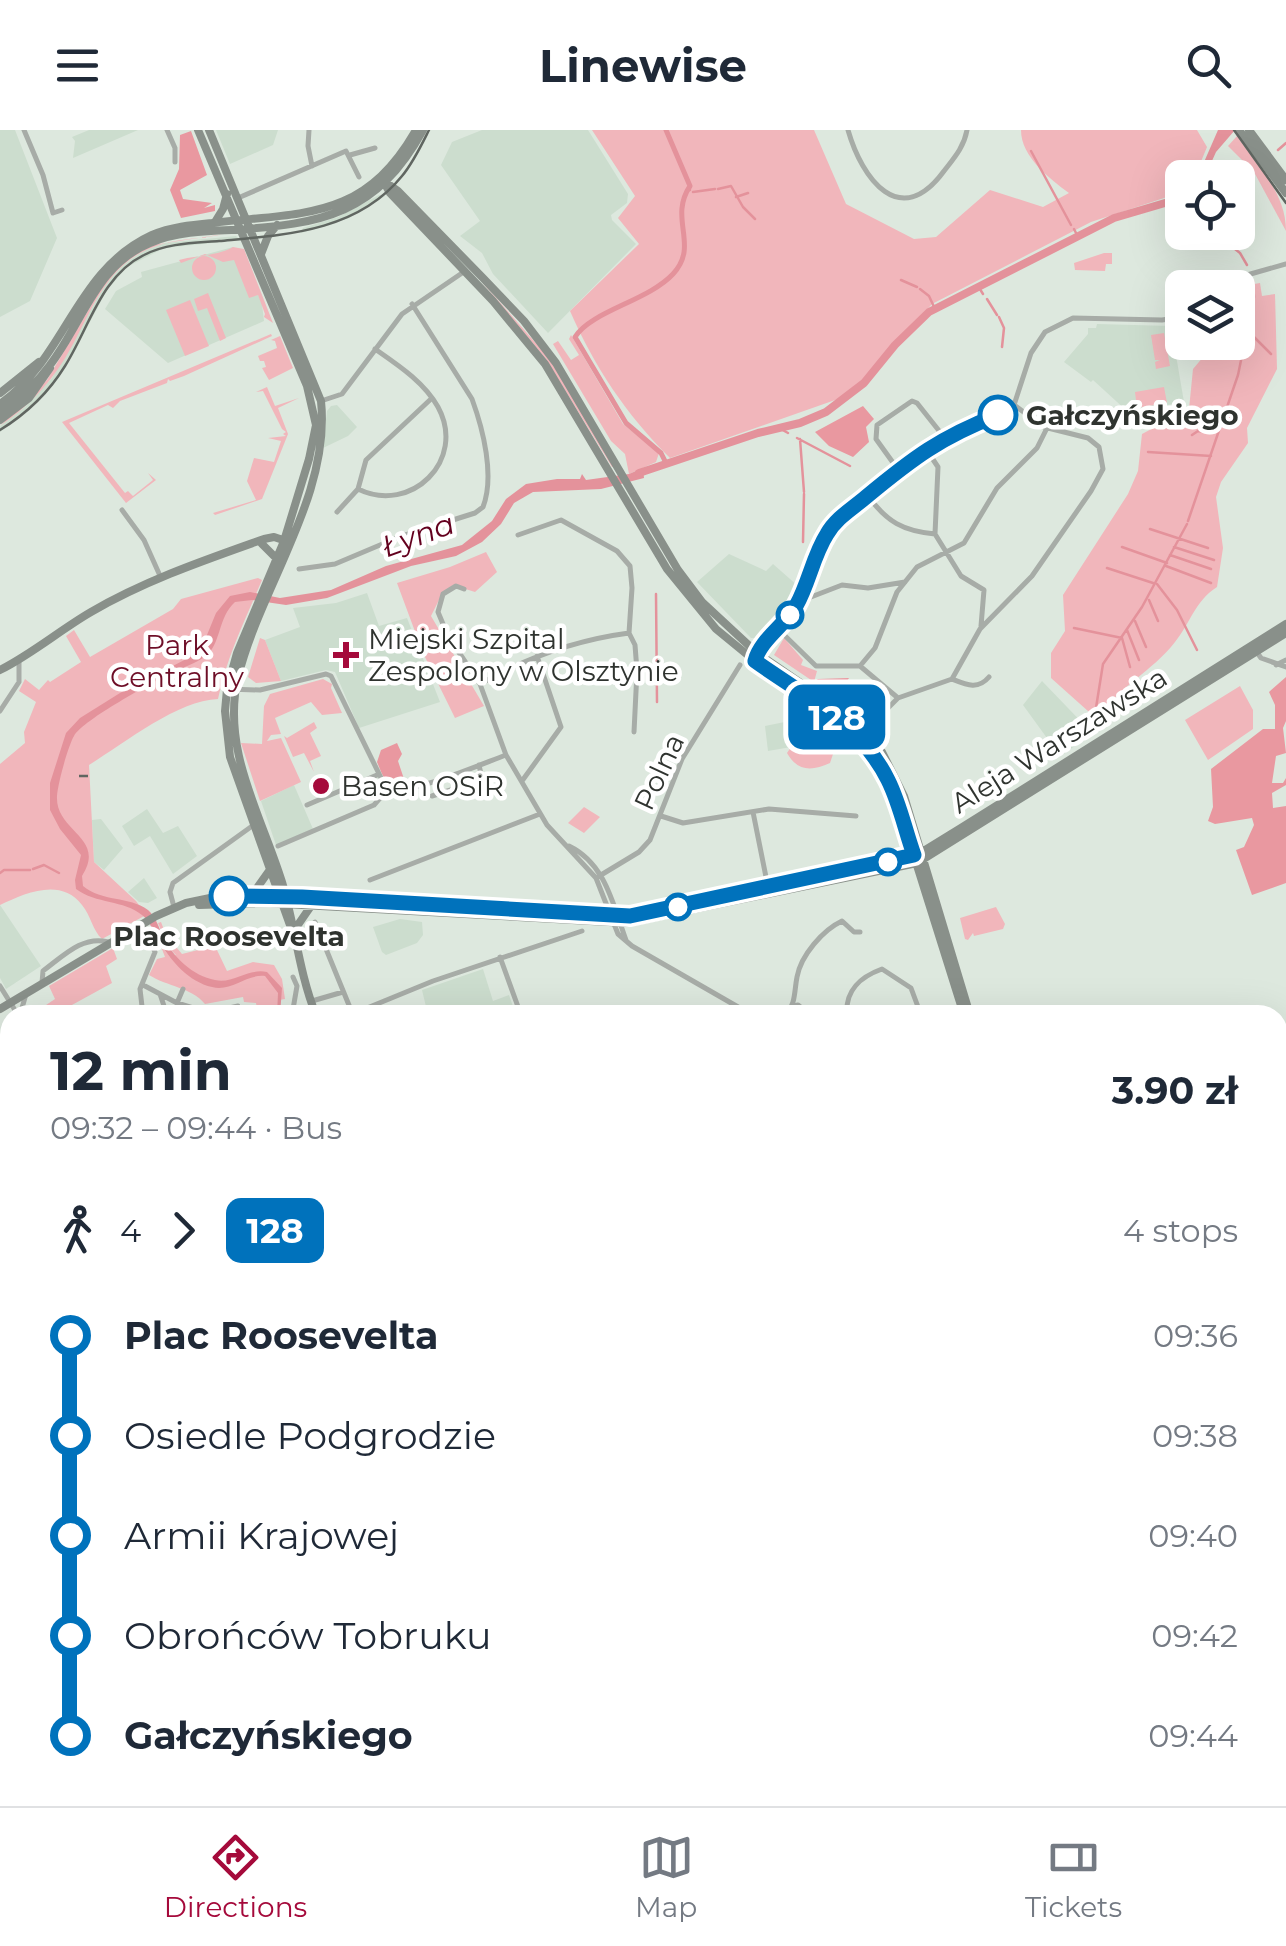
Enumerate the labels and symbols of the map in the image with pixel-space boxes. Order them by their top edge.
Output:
marker: Gałczyńskiego [979,396,1017,434]
place label: Gałczyńskiego [1026,398,1239,432]
water label: Łyna [377,505,459,565]
unlabelled marker [777,602,803,628]
place label: Miejski Szpital Zespolony w Olsztynie [368,622,679,688]
park label: Park Centralny [110,628,245,694]
marker: Miejski Szpital Zespolony w Olsztynie [333,642,359,668]
street label: Aleja Warszawska [945,660,1173,820]
line badge: 128 [780,684,894,750]
street label: Polna [627,728,691,816]
place label: Basen OSiR [341,769,504,803]
marker: Basen OSiR [310,775,332,797]
unlabelled marker [875,849,901,875]
marker: Plac Roosevelta [210,877,248,915]
unlabelled marker [665,894,691,920]
place label: Plac Roosevelta [113,919,345,953]

